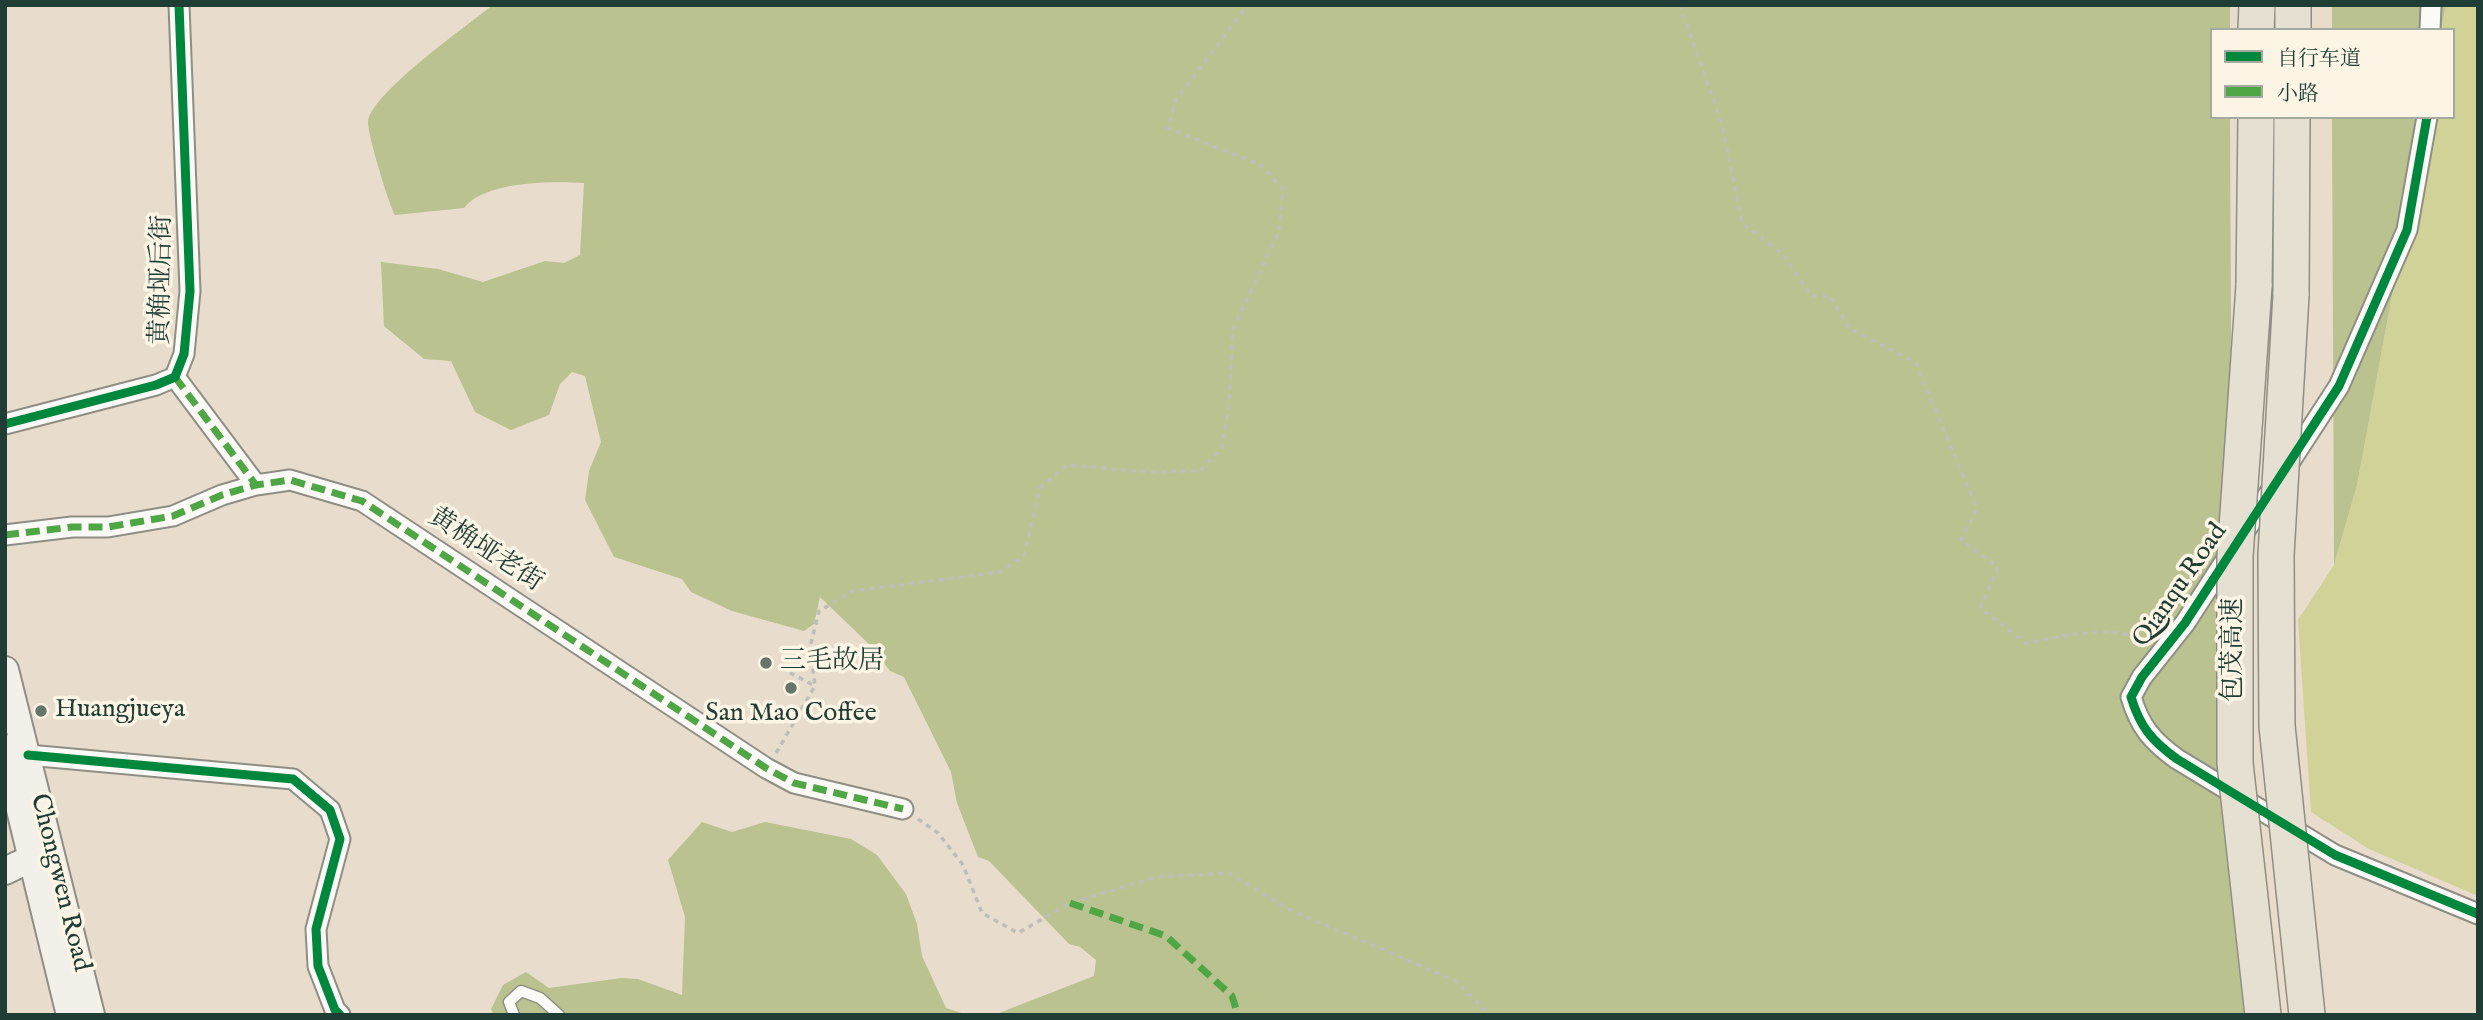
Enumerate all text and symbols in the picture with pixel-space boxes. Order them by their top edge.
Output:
legend [2210,28,2455,119]
text: 自行车道 [2277,46,2361,73]
text: 小路 [2277,81,2319,108]
street label: 黄桷垭后街 [146,215,180,345]
street label: 黄桷垭老街 [422,503,548,599]
street label: Qianqu Road [2127,518,2235,654]
street label: 包茂高速 [2219,598,2251,702]
place label: 三毛故居 [780,647,884,679]
marker: 三毛故居 [758,655,774,671]
marker: San Mao Coffee [783,680,799,696]
place label: Huangjueya [55,695,185,727]
place label: San Mao Coffee [705,699,877,731]
marker: Huangjueya [33,703,49,719]
street label: Chongwen Road [22,791,96,975]

